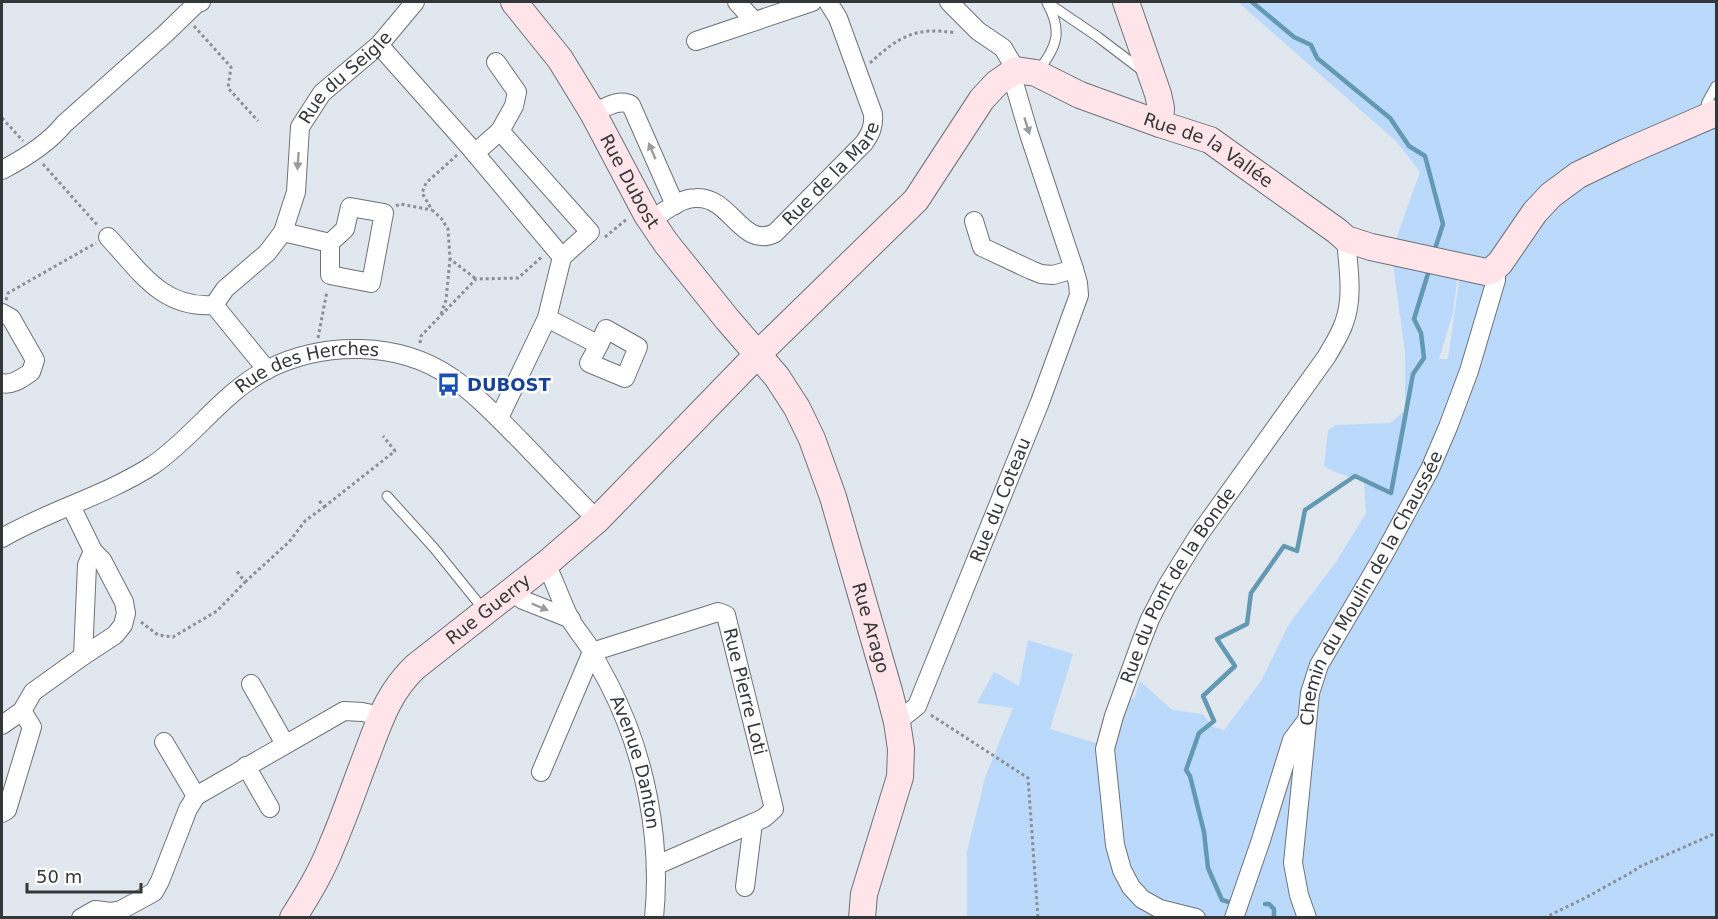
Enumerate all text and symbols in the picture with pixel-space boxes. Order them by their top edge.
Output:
street label: Rue du Seigle [294,27,396,127]
street label: Rue de la Vallée [1141,108,1277,192]
one-way arrow [1023,117,1032,135]
street label: Rue de la Mare [778,119,883,230]
street label: Rue Dubost [596,130,664,232]
one-way arrow [647,142,656,160]
one-way arrow [293,151,303,170]
street label: Rue des Herches [231,338,380,397]
bus stop icon: DUBOST [436,372,462,398]
place label: DUBOST [467,374,552,395]
street label: Rue du Coteau [965,434,1035,565]
street label: Chemin du Moulin de la Chaussée [1296,448,1446,727]
street label: Rue du Pont de la Bonde [1116,483,1240,686]
street label: Rue Guerry [442,569,535,649]
street label: Rue Arago [848,580,894,675]
one-way arrow [531,603,549,612]
street label: Rue Pierre Loti [720,626,771,757]
street label: Avenue Danton [606,692,664,830]
scale bar [27,856,141,894]
text: 50 m [36,866,82,887]

